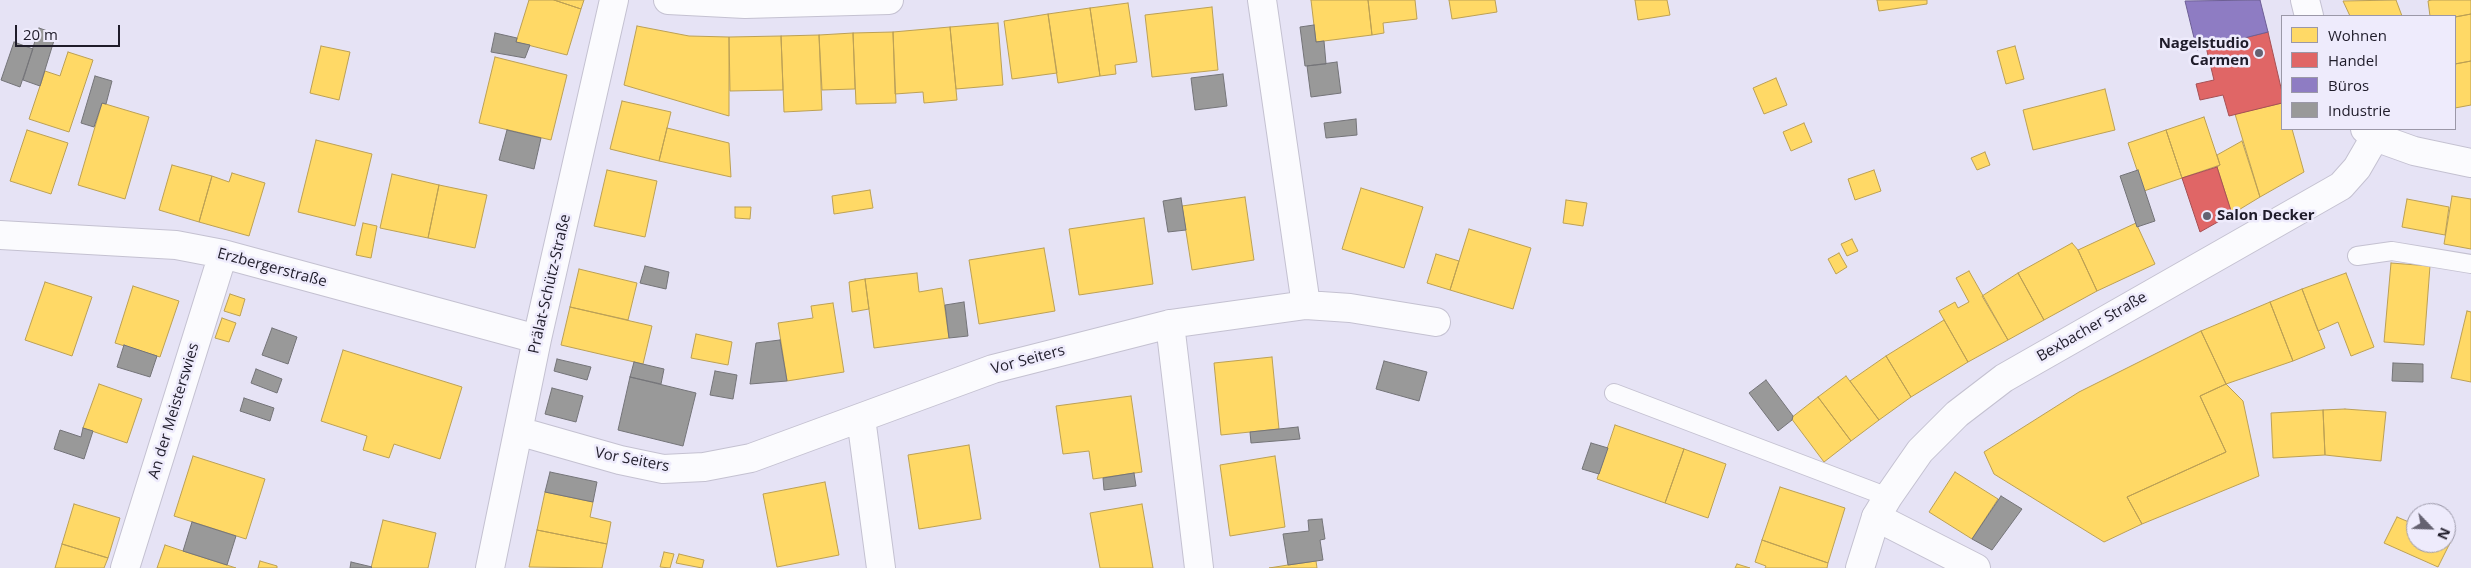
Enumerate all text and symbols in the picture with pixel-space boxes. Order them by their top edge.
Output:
scale bar [18,15,122,47]
legend [2281,15,2456,130]
text: 20 m [23,24,58,44]
text: Wohnen [2328,25,2387,45]
place label: Nagelstudio Carmen [2159,35,2249,70]
marker: Nagelstudio Carmen [2253,47,2265,59]
text: Handel [2328,50,2378,70]
text: Büros [2328,75,2369,95]
text: Industrie [2328,100,2391,120]
place label: Salon Decker [2217,207,2315,225]
marker: Salon Decker [2201,210,2213,222]
street label: Prälat-Schütz-Straße [525,213,575,355]
street label: Erzbergerstraße [215,245,329,291]
street label: Bexbacher Straße [2034,288,2150,366]
street label: An der Meisterswies [145,341,203,481]
street label: Vor Seiters [989,342,1067,378]
street label: Vor Seiters [593,444,671,476]
north arrow [2406,503,2456,553]
text: N [2433,525,2455,543]

